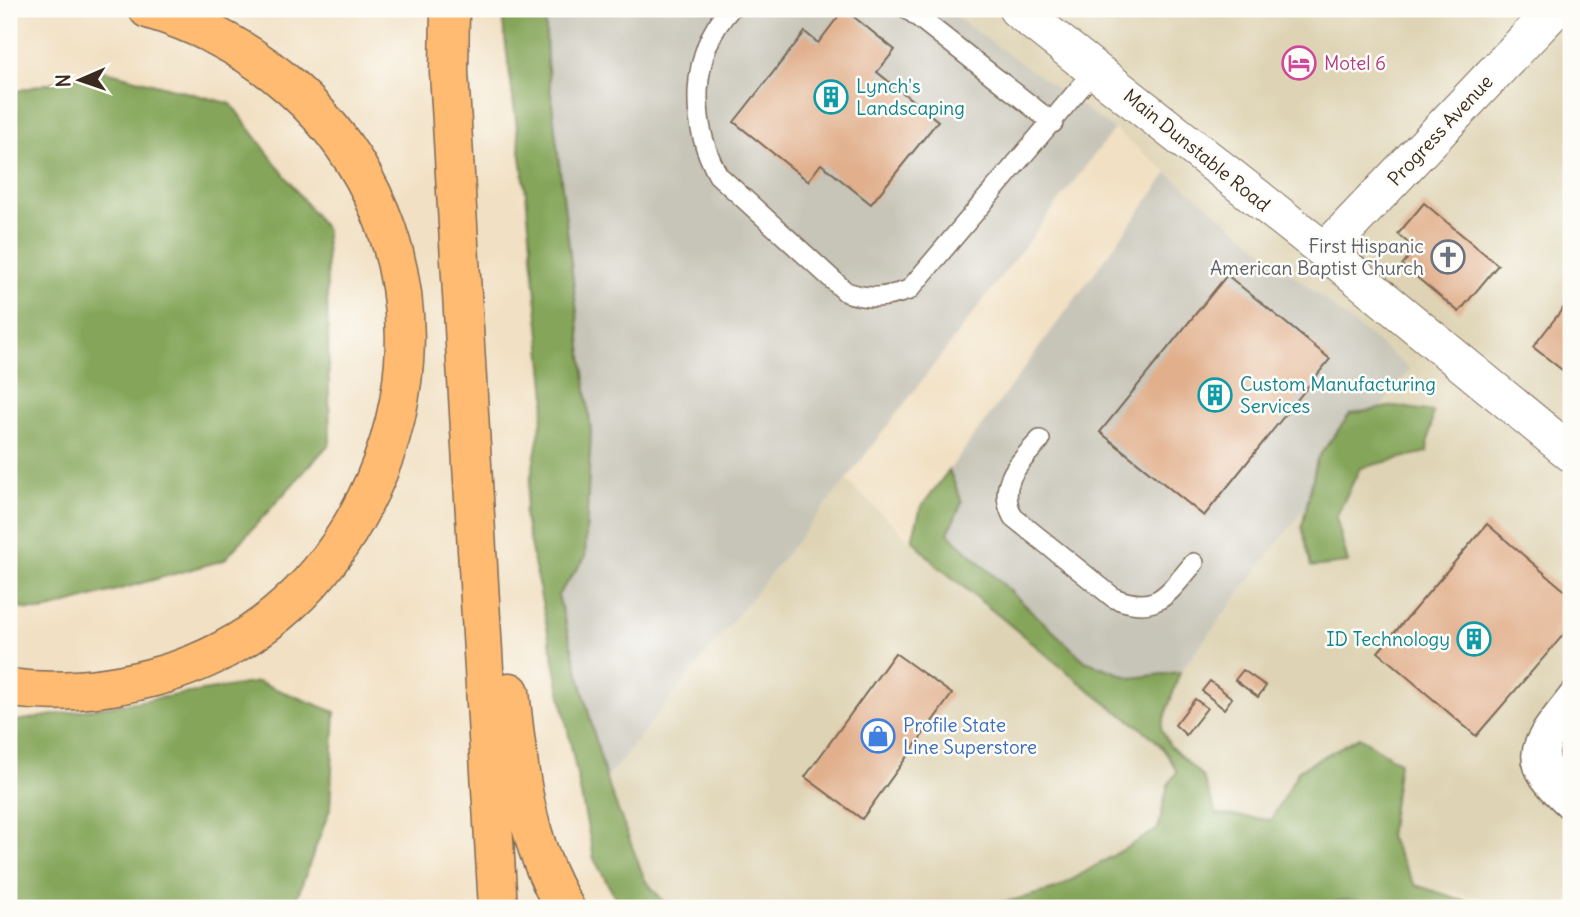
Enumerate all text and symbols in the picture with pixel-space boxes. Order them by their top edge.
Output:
hotel icon: Motel 6 [1280,44,1318,82]
north arrow [46,46,116,116]
place label: Motel 6 [1324,51,1386,75]
street label: Progress Avenue [1382,69,1498,191]
text: N [51,74,75,88]
place label: Lynch's Landscaping [856,74,965,120]
building icon: Lynch's Landscaping [812,78,850,116]
street label: Main Dunstable Road [1119,84,1275,216]
place label: First Hispanic American Baptist Church [1210,234,1424,280]
church icon: First Hispanic American Baptist Church [1429,238,1467,276]
place label: Custom Manufacturing Services [1240,372,1436,418]
building icon: Custom Manufacturing Services [1196,376,1234,414]
building icon: ID Technology [1455,620,1493,658]
place label: ID Technology [1326,627,1450,651]
place label: Profile State Line Superstore [903,713,1037,759]
shop icon: Profile State Line Superstore [859,717,897,755]

